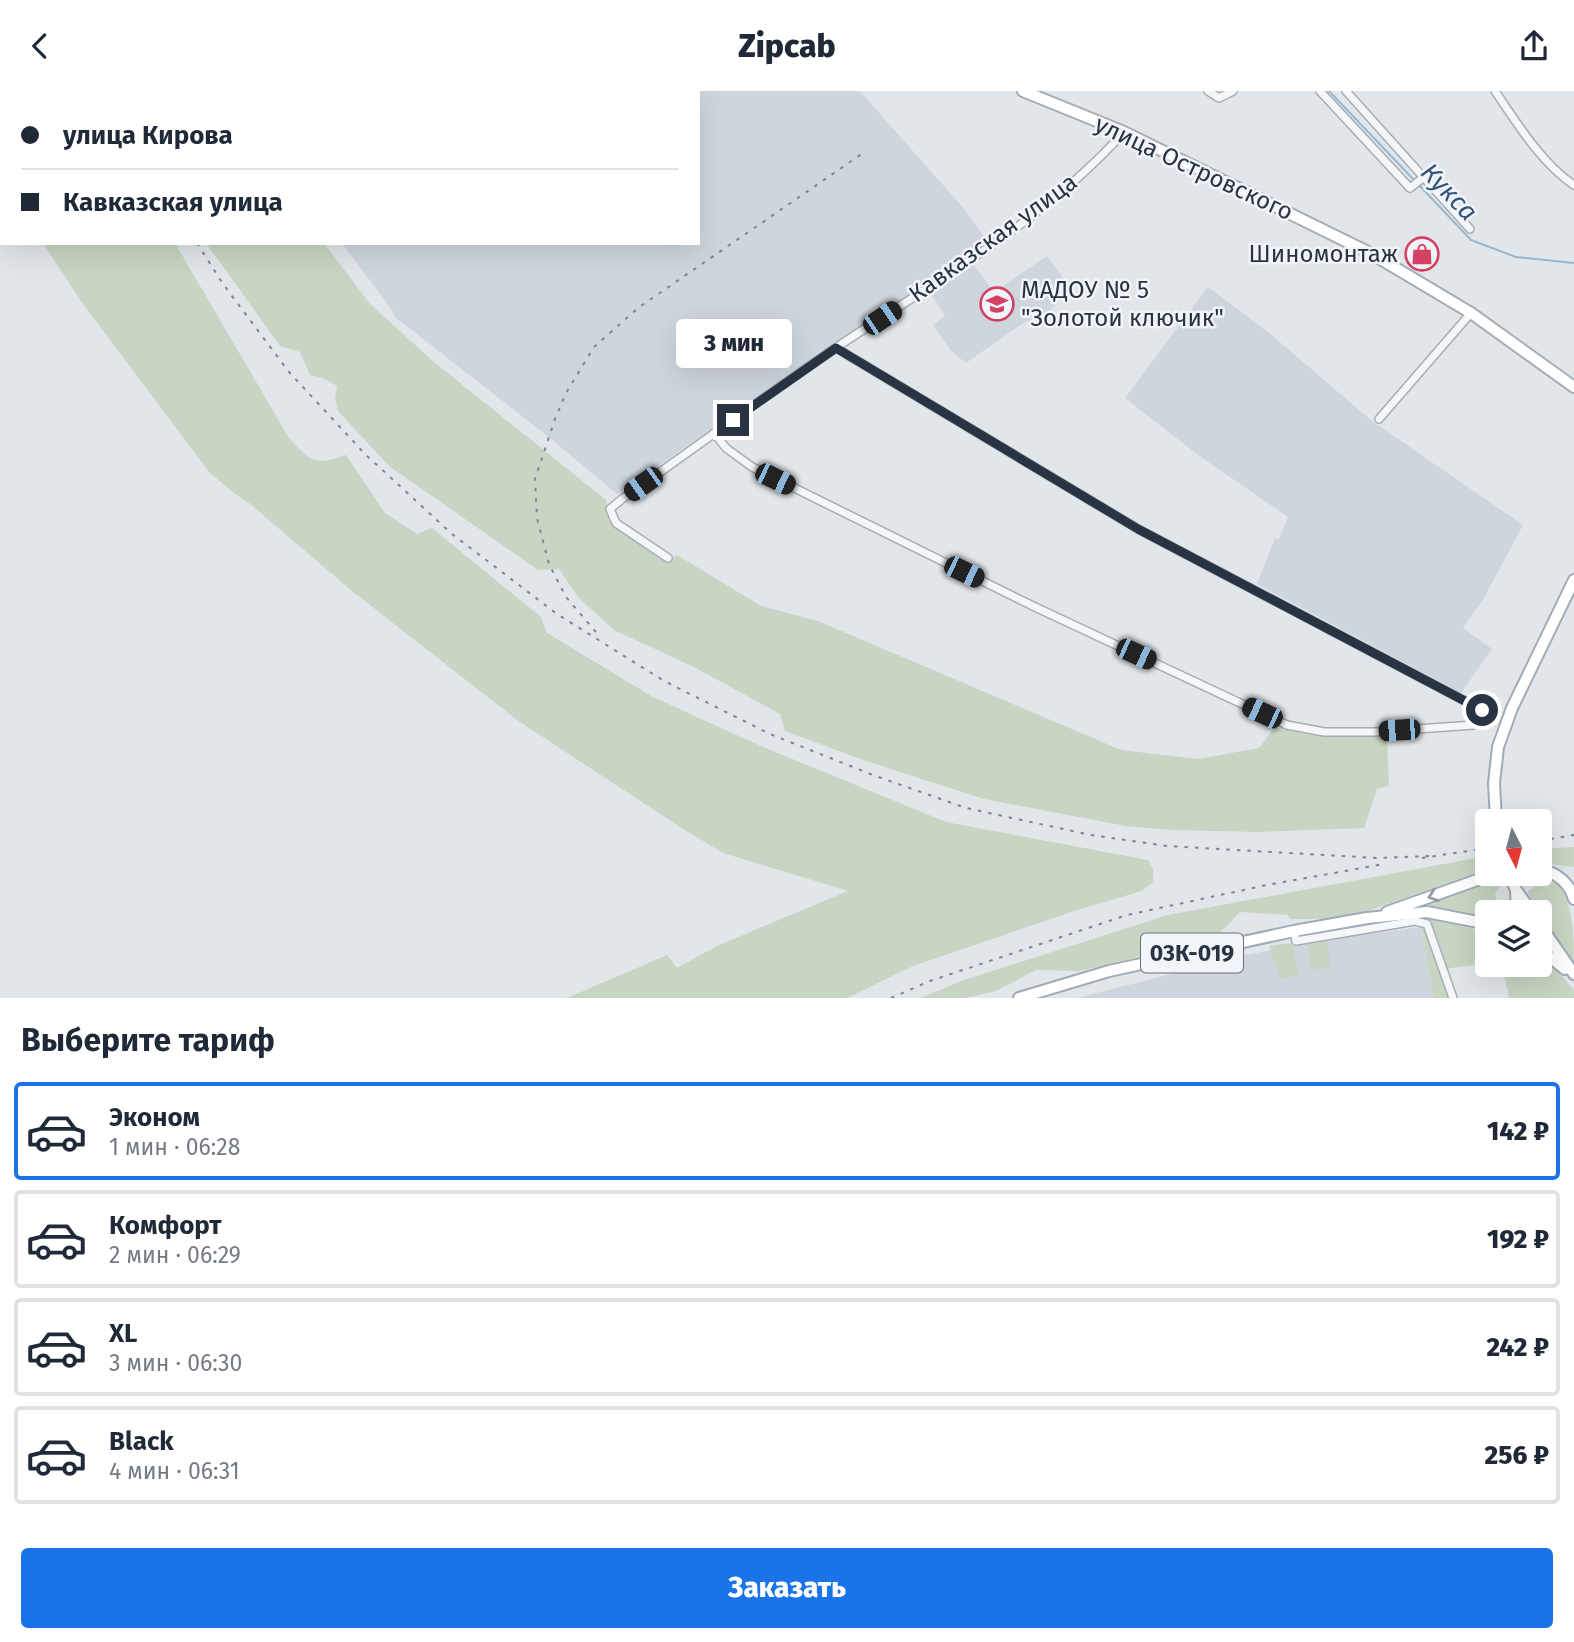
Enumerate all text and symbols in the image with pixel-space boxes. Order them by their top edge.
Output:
icon: back [21,27,59,65]
text: Zipcab [738,27,836,65]
icon: share [1515,27,1553,65]
street label: улица Островского [1091,110,1297,226]
text: улица Кирова [63,120,233,151]
water label: Кукса [1414,157,1484,227]
street label: Кавказская улица [904,168,1082,308]
text: Кавказская улица [63,187,283,218]
shop icon: Шиномонтаж [1403,235,1441,273]
place label: Шиномонтаж [1249,240,1398,268]
place label: МАДОУ № 5 "Золотой ключик" [1021,276,1224,332]
school or university icon: МАДОУ № 5 "Золотой ключик" [978,285,1016,323]
car [859,298,906,338]
callout: 3 мин [675,319,791,367]
text: 3 мин [704,329,764,357]
route end [717,404,749,436]
car [752,460,799,498]
car [620,463,667,505]
car [941,553,988,591]
car [1113,636,1160,672]
route start [1466,694,1498,726]
car [1239,695,1286,731]
car [1378,718,1421,742]
north arrow [1475,809,1552,885]
map controls [1475,809,1552,977]
one-way arrow [1427,888,1439,902]
button: layers [1475,900,1552,977]
road number: 03К-019 [1141,933,1243,973]
text: Выберите тариф [21,1021,275,1059]
icon: car [25,1100,88,1163]
text: Эконом [109,1102,200,1133]
text: 142 ₽ [1487,1116,1549,1147]
text: 1 мин · 06:28 [109,1133,240,1161]
icon: car [25,1208,88,1271]
text: Комфорт [109,1210,222,1241]
text: 192 ₽ [1487,1224,1549,1255]
text: 2 мин · 06:29 [109,1241,241,1269]
icon: car [25,1316,88,1379]
text: XL [109,1318,137,1349]
text: 242 ₽ [1486,1332,1549,1363]
text: 3 мин · 06:30 [109,1349,242,1377]
icon: car [25,1424,88,1487]
text: Black [109,1426,174,1457]
text: 256 ₽ [1485,1440,1549,1471]
text: 4 мин · 06:31 [109,1457,240,1485]
button: Заказать [21,1548,1553,1628]

